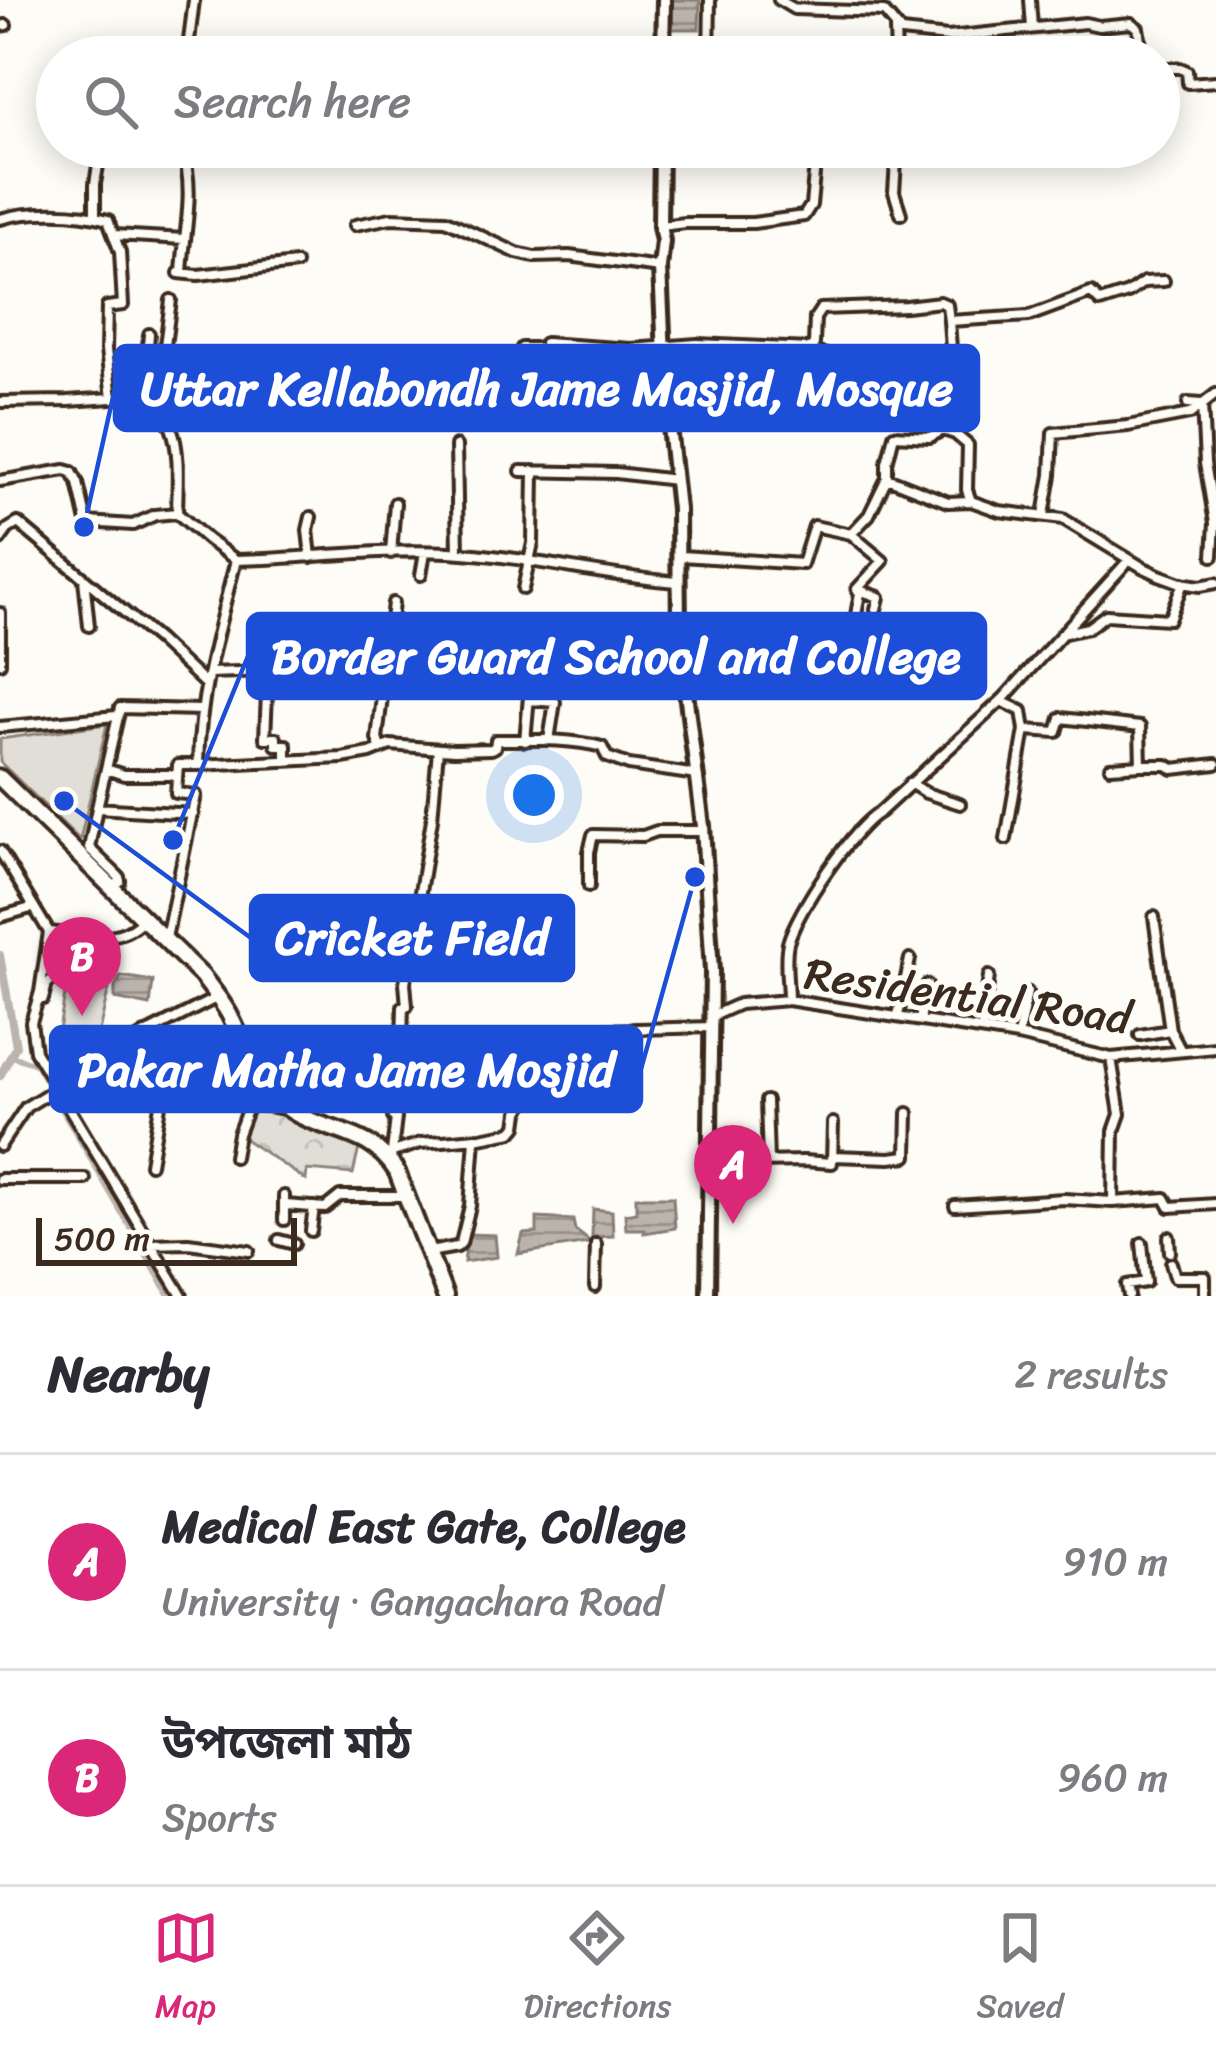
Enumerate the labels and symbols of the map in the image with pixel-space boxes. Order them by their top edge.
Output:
callout: Uttar Kellabondh Jame Masjid, Mosque [115,346,978,430]
text: Uttar Kellabondh Jame Masjid, Mosque [141,346,954,431]
callout: Border Guard School and College [248,614,985,698]
text: Border Guard School and College [271,614,961,699]
your location [504,765,564,825]
text: Cricket Field [274,895,552,980]
callout: Cricket Field [251,896,573,980]
pin: B [43,917,121,1016]
street label: Residential Road [800,934,1139,1059]
callout: Pakar Matha Jame Mosjid [51,1027,641,1111]
text: Pakar Matha Jame Mosjid [77,1027,619,1112]
pin: A [694,1125,772,1224]
scale bar [36,1212,297,1265]

